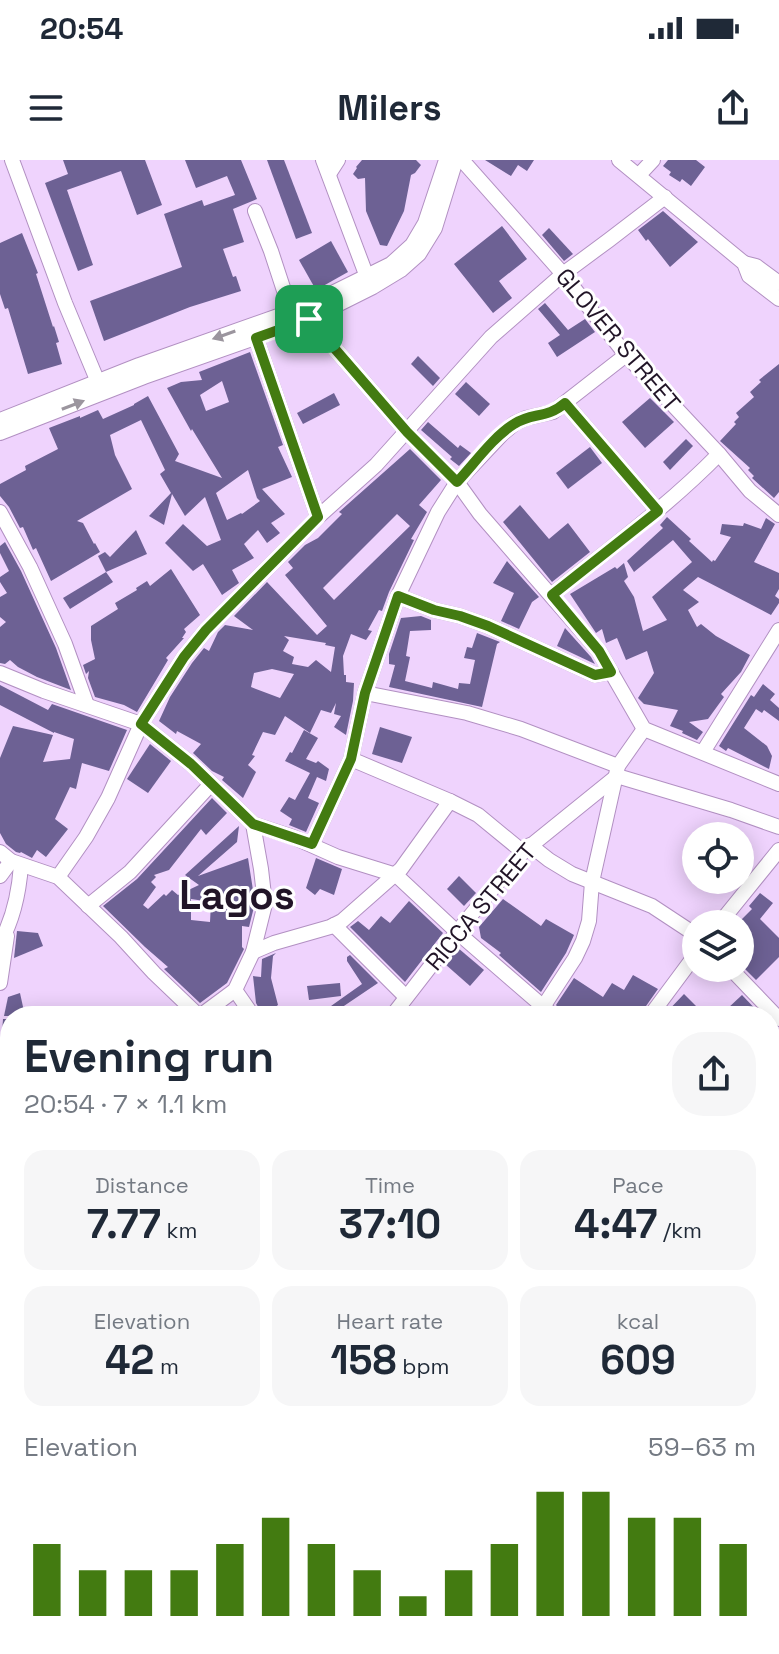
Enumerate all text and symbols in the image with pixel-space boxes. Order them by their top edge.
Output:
text: 20:54 [40,9,123,48]
text: Milers [337,85,442,131]
icon: menu [24,86,68,130]
icon: share [711,86,755,130]
street label: GLOVER STREET [549,261,688,418]
pin [275,285,343,353]
icon: arrive [287,297,331,341]
one-way arrow [212,330,236,342]
one-way arrow [61,398,85,411]
map controls [682,822,754,982]
button: locate [682,822,754,894]
street label: RICCA STREET [418,837,543,977]
district label: Lagos [179,870,295,921]
button: layers [682,910,754,982]
text: Evening run [24,1029,274,1085]
button: share [672,1032,756,1116]
text: 20:54 · 7 × 1.1 km [24,1087,227,1121]
text: Distance [95,1171,189,1199]
text: Time [365,1171,415,1199]
text: Pace [612,1171,664,1199]
text: 7.77 [87,1199,161,1250]
text: 37:10 [339,1199,441,1250]
text: 4:47 [574,1199,657,1250]
text: km [161,1216,197,1244]
text: /km [657,1216,702,1244]
text: Elevation [94,1307,190,1335]
text: Heart rate [337,1307,443,1335]
text: kcal [617,1307,659,1335]
text: 42 [105,1335,154,1386]
text: 158 [330,1335,397,1386]
text: 609 [600,1335,676,1386]
text: m [154,1352,179,1380]
text: bpm [397,1352,450,1380]
text: Elevation [24,1430,138,1464]
text: 59–63 m [648,1430,756,1464]

